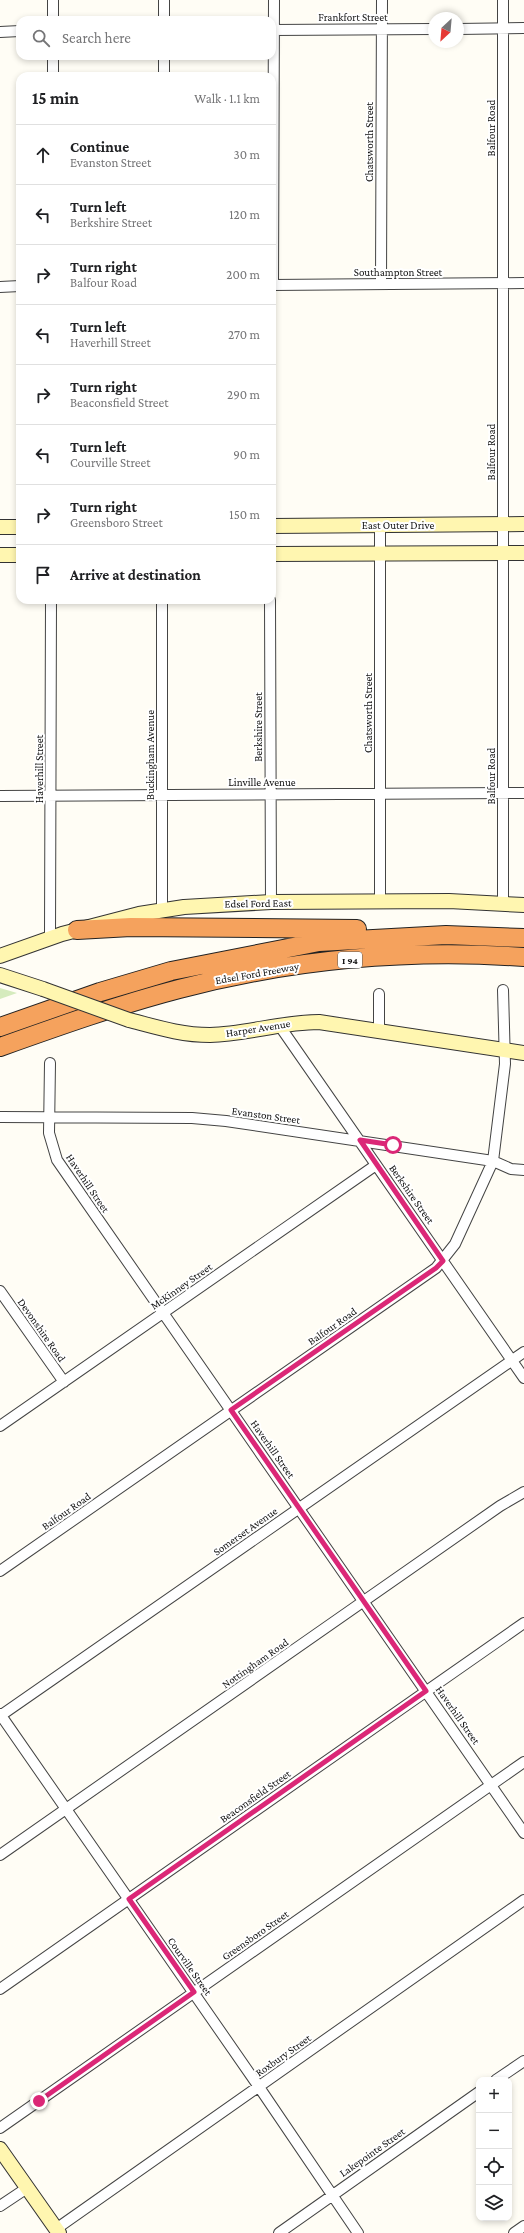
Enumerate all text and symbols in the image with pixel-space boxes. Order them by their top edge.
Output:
street label: Frankfort Street [318,11,388,23]
north arrow [428,12,464,48]
search box [16,16,276,60]
icon: search [30,27,52,49]
text: Search here [62,30,131,46]
text: 15 min [32,89,79,108]
text: Walk · 1.1 km [194,91,260,106]
street label: Balfour Road [485,99,497,156]
street label: Chatsworth Street [363,102,375,182]
text: Continue [70,139,129,155]
icon: ahead [32,144,54,166]
text: 30 m [234,147,260,162]
text: Evanston Street [70,155,151,170]
text: Turn left [70,199,126,215]
icon: left [32,204,54,226]
text: 120 m [229,207,260,222]
text: Berkshire Street [70,215,152,230]
text: Turn right [70,259,137,275]
icon: right [32,264,54,286]
street label: Southampton Street [354,266,443,279]
text: 200 m [226,267,260,282]
text: Balfour Road [70,275,137,290]
text: Turn left [70,319,126,335]
icon: left [32,324,54,346]
text: 270 m [228,327,260,342]
text: Haverhill Street [70,335,151,350]
text: Turn right [70,379,137,395]
icon: right [32,384,54,406]
text: 290 m [227,387,260,402]
text: Beaconsfield Street [70,395,169,410]
street label: Balfour Road [485,423,497,480]
text: Turn left [70,439,126,455]
icon: left [32,444,54,466]
text: 90 m [233,447,260,462]
text: Courville Street [70,455,150,470]
text: Turn right [70,499,137,515]
icon: right [32,504,54,526]
text: 150 m [229,507,260,522]
text: Greensboro Street [70,515,163,530]
street label: East Outer Drive [362,519,434,531]
icon: arrive [32,564,54,586]
text: Arrive at destination [70,567,201,583]
street label: Chatsworth Street [362,673,374,753]
street label: Berkshire Street [252,692,264,762]
street label: Buckingham Avenue [144,710,157,800]
street label: Haverhill Street [33,734,45,803]
street label: Balfour Road [485,747,497,804]
street label: Linville Avenue [228,776,296,788]
street label: Edsel Ford East [224,896,292,910]
road number: I 94 [338,952,362,968]
street label: Edsel Ford Freeway [214,960,301,987]
street label: Harper Avenue [225,1017,291,1040]
street label: Evanston Street [231,1104,301,1126]
route start [384,1136,402,1154]
street label: Haverhill Street [64,1151,112,1215]
street label: Berkshire Street [387,1162,437,1226]
street label: McKinney Street [148,1260,215,1313]
street label: Devonshire Road [16,1296,68,1364]
street label: Balfour Road [305,1305,359,1347]
street label: Haverhill Street [248,1418,298,1481]
street label: Balfour Road [39,1490,93,1532]
street label: Somerset Avenue [211,1504,279,1558]
street label: Nottingham Road [220,1636,291,1691]
street label: Haverhill Street [433,1684,483,1747]
street label: Beaconsfield Street [217,1767,293,1825]
street label: Greensboro Street [219,1907,291,1962]
street label: Courville Street [166,1935,215,1998]
street label: Roxbury Street [253,2031,314,2079]
map controls [476,2077,512,2221]
button: + [476,2077,512,2113]
route end [30,2092,48,2110]
button: − [476,2113,512,2149]
street label: Lakepointe Street [337,2125,408,2180]
button: locate [476,2149,512,2185]
button: layers [476,2185,512,2221]

